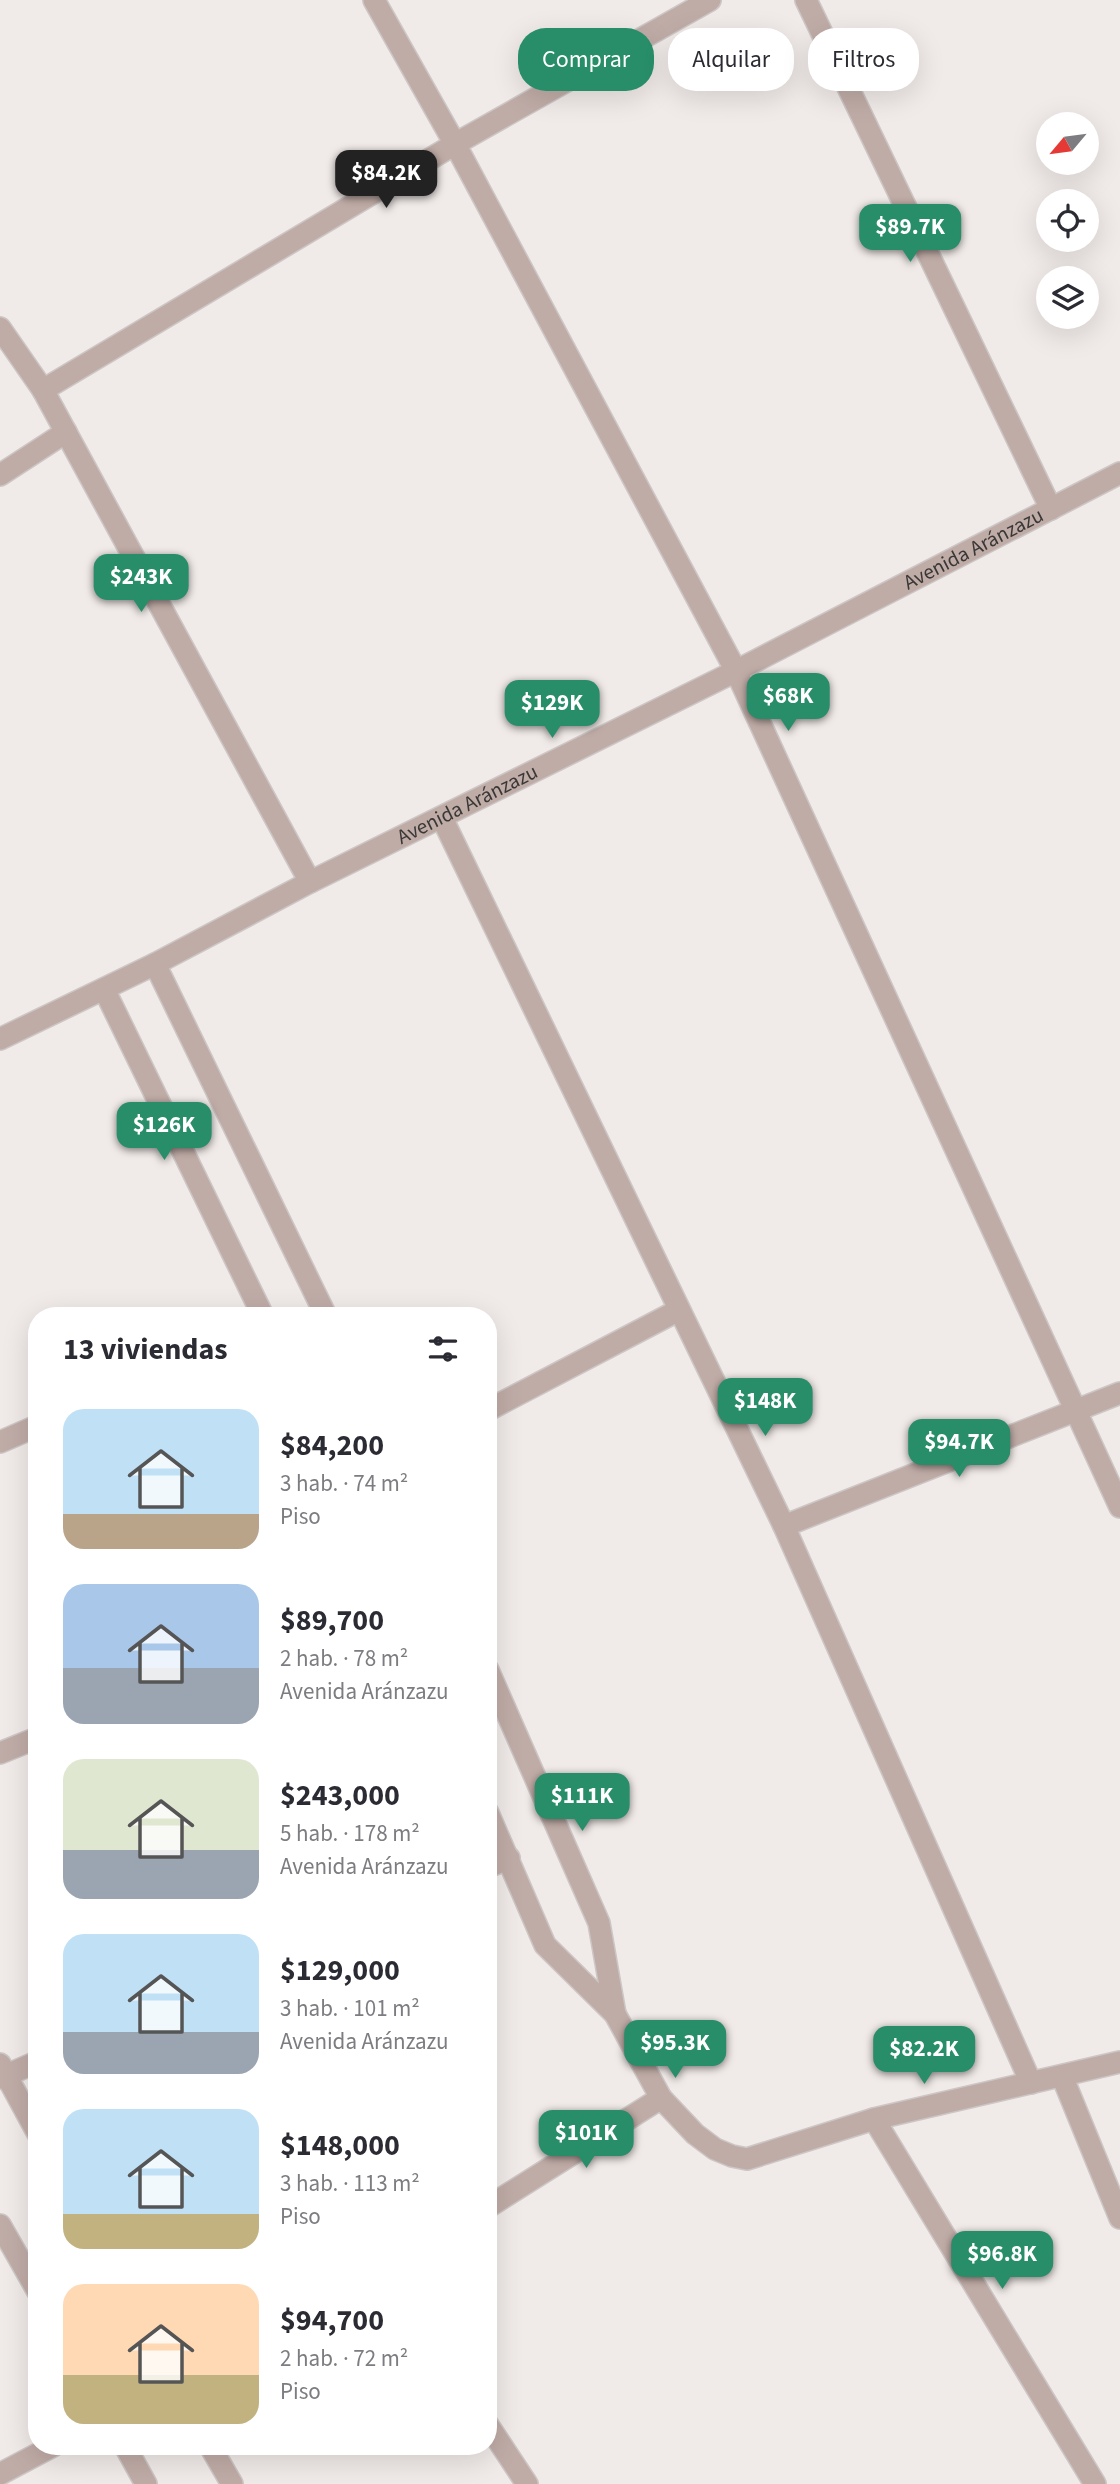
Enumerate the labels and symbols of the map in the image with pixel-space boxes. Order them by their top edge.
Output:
north arrow [1036,112,1099,175]
pin: $84.2K [329,150,443,210]
pin: $89.7K [853,204,967,264]
street label: Avenida Aránzazu [898,500,1049,597]
pin: $243K [92,554,190,614]
pin: $68K [747,674,829,733]
pin: $129K [503,680,601,740]
street label: Avenida Aránzazu [392,757,543,852]
pin: $126K [115,1102,213,1162]
pin: $148K [716,1378,814,1438]
pin: $94.7K [902,1420,1016,1479]
pin: $111K [533,1773,631,1833]
pin: $95.3K [618,2021,732,2080]
pin: $82.2K [867,2026,981,2086]
pin: $101K [537,2110,635,2170]
pin: $96.8K [945,2232,1059,2291]

